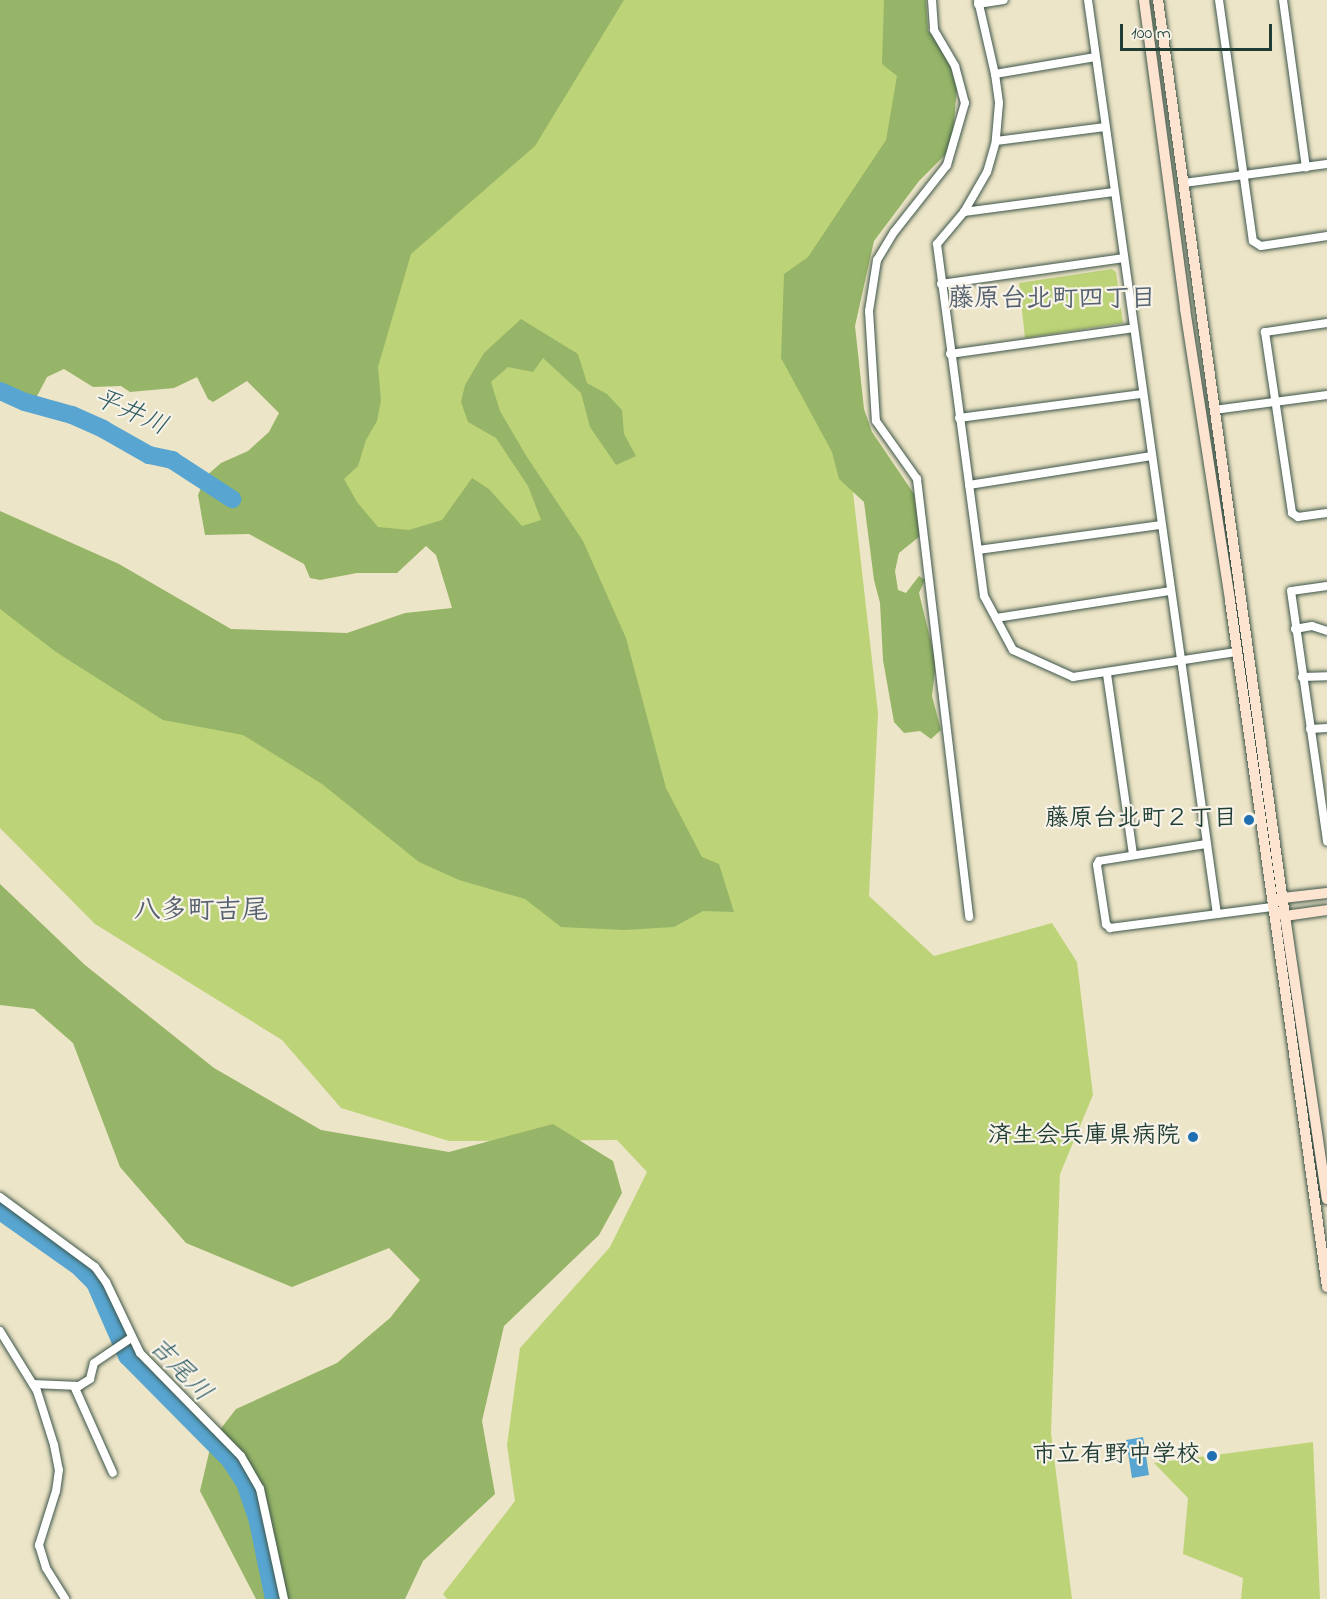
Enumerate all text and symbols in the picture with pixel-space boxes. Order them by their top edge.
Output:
scale bar [1123,12,1274,50]
text: 100 m [1131,21,1171,47]
district label: 藤原台北町四丁目 [948,285,1156,317]
water label: 平井川 [88,384,172,444]
place label: 藤原台北町２丁目 [1045,806,1237,834]
marker: 藤原台北町２丁目 [1242,813,1256,827]
district label: 八多町吉尾 [134,896,268,928]
place label: 済生会兵庫県病院 [988,1123,1180,1151]
marker: 済生会兵庫県病院 [1184,1128,1202,1146]
water label: 吉尾川 [141,1332,217,1410]
place label: 市立有野中学校 [1032,1442,1200,1470]
marker: 市立有野中学校 [1205,1449,1219,1463]

